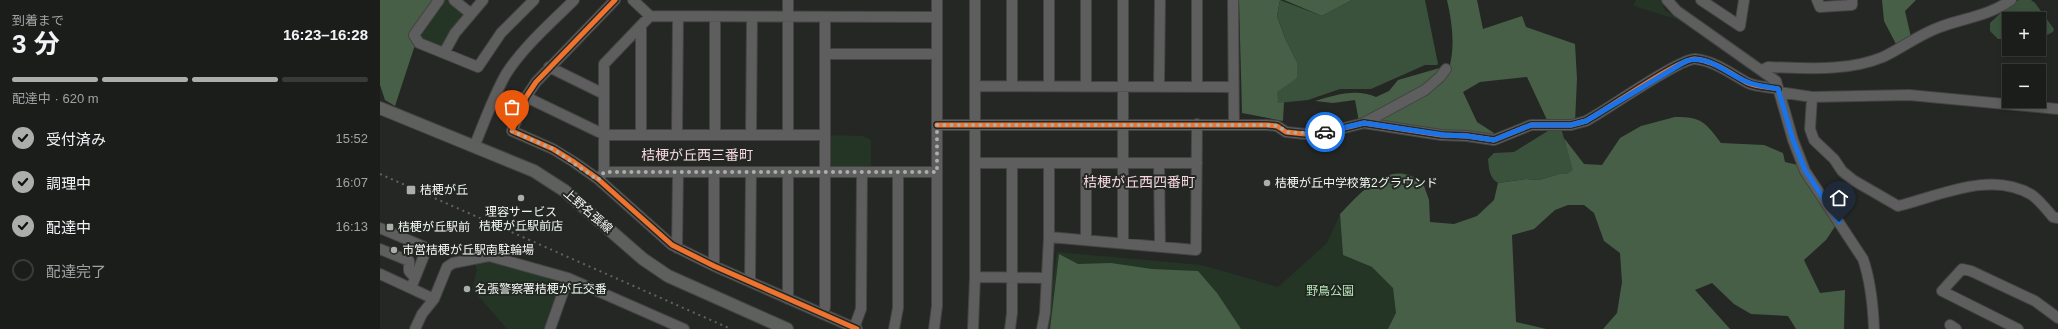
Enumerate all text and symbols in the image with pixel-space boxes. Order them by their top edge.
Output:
map controls [2002,12,2046,108]
button: + [2002,12,2046,56]
text: 到着まで [12,13,64,28]
text: 16:23–16:28 [283,26,368,43]
text: 3 分 [12,29,60,59]
button: − [2002,64,2046,108]
pin [495,90,529,131]
text: 配達中 · 620 m [12,91,99,106]
icon: bag [501,96,523,118]
courier [1305,112,1345,152]
icon: car [1314,121,1336,143]
icon: check [12,127,34,149]
text: 受付済み [46,131,106,148]
text: 15:52 [335,131,368,146]
district label: 桔梗が丘西三番町 [641,147,753,163]
icon: check [12,171,34,193]
district label: 桔梗が丘西四番町 [1083,174,1195,190]
text: 調理中 [46,175,91,192]
text: 16:07 [335,175,368,190]
place label: 桔梗が丘中学校第2グラウンド [1275,176,1438,190]
marker: 桔梗が丘中学校第2グラウンド [1262,178,1272,188]
pin [1822,181,1856,222]
place label: 桔梗が丘 [420,183,468,197]
marker: 桔梗が丘 [405,184,417,196]
street label: 上野名張線 [561,186,615,236]
icon: home [1828,187,1850,209]
marker: 理容サービス 桔梗が丘駅前店 [516,193,526,203]
place label: 理容サービス 桔梗が丘駅前店 [479,205,563,233]
icon: check [12,215,34,237]
text: 配達中 [46,219,91,236]
text: 16:13 [335,219,368,234]
place label: 桔梗が丘駅前 [398,220,470,234]
marker: 桔梗が丘駅前 [385,222,395,232]
place label: 市営桔梗が丘駅南駐輪場 [402,243,534,257]
marker: 市営桔梗が丘駅南駐輪場 [389,245,399,255]
text: 配達完了 [46,263,106,280]
place label: 名張警察署桔梗が丘交番 [475,282,607,296]
marker: 名張警察署桔梗が丘交番 [462,284,472,294]
park label: 野鳥公園 [1306,284,1354,298]

